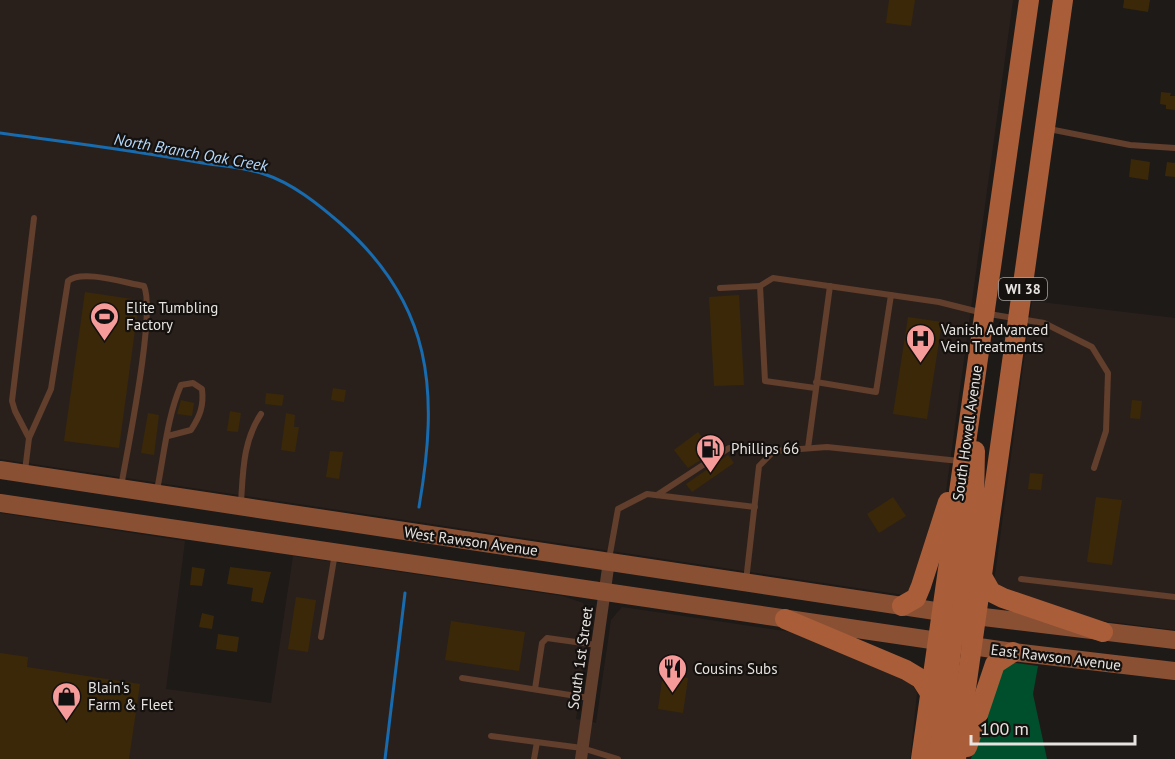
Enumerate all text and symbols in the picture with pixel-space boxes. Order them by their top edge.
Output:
water label: North Branch Oak Creek [113,129,270,176]
road number: WI 38 [999,278,1047,300]
place label: Elite Tumbling Factory [126,298,218,334]
sports icon: Elite Tumbling Factory [89,300,121,342]
place label: Vanish Advanced Vein Treatments [940,320,1048,356]
hospital icon: Vanish Advanced Vein Treatments [904,322,936,364]
street label: South Howell Avenue [948,364,986,502]
fuel station icon: Phillips 66 [694,432,726,474]
place label: Phillips 66 [731,439,799,458]
street label: West Rawson Avenue [403,522,539,560]
street label: South 1st Street [563,606,597,710]
street label: East Rawson Avenue [990,640,1122,674]
restaurant icon: Cousins Subs [657,652,689,694]
place label: Cousins Subs [694,659,778,678]
place label: Blain's Farm & Fleet [88,678,173,714]
shop icon: Blain's Farm & Fleet [51,680,83,722]
scale bar [971,708,1134,746]
text: 100 m [980,717,1029,740]

